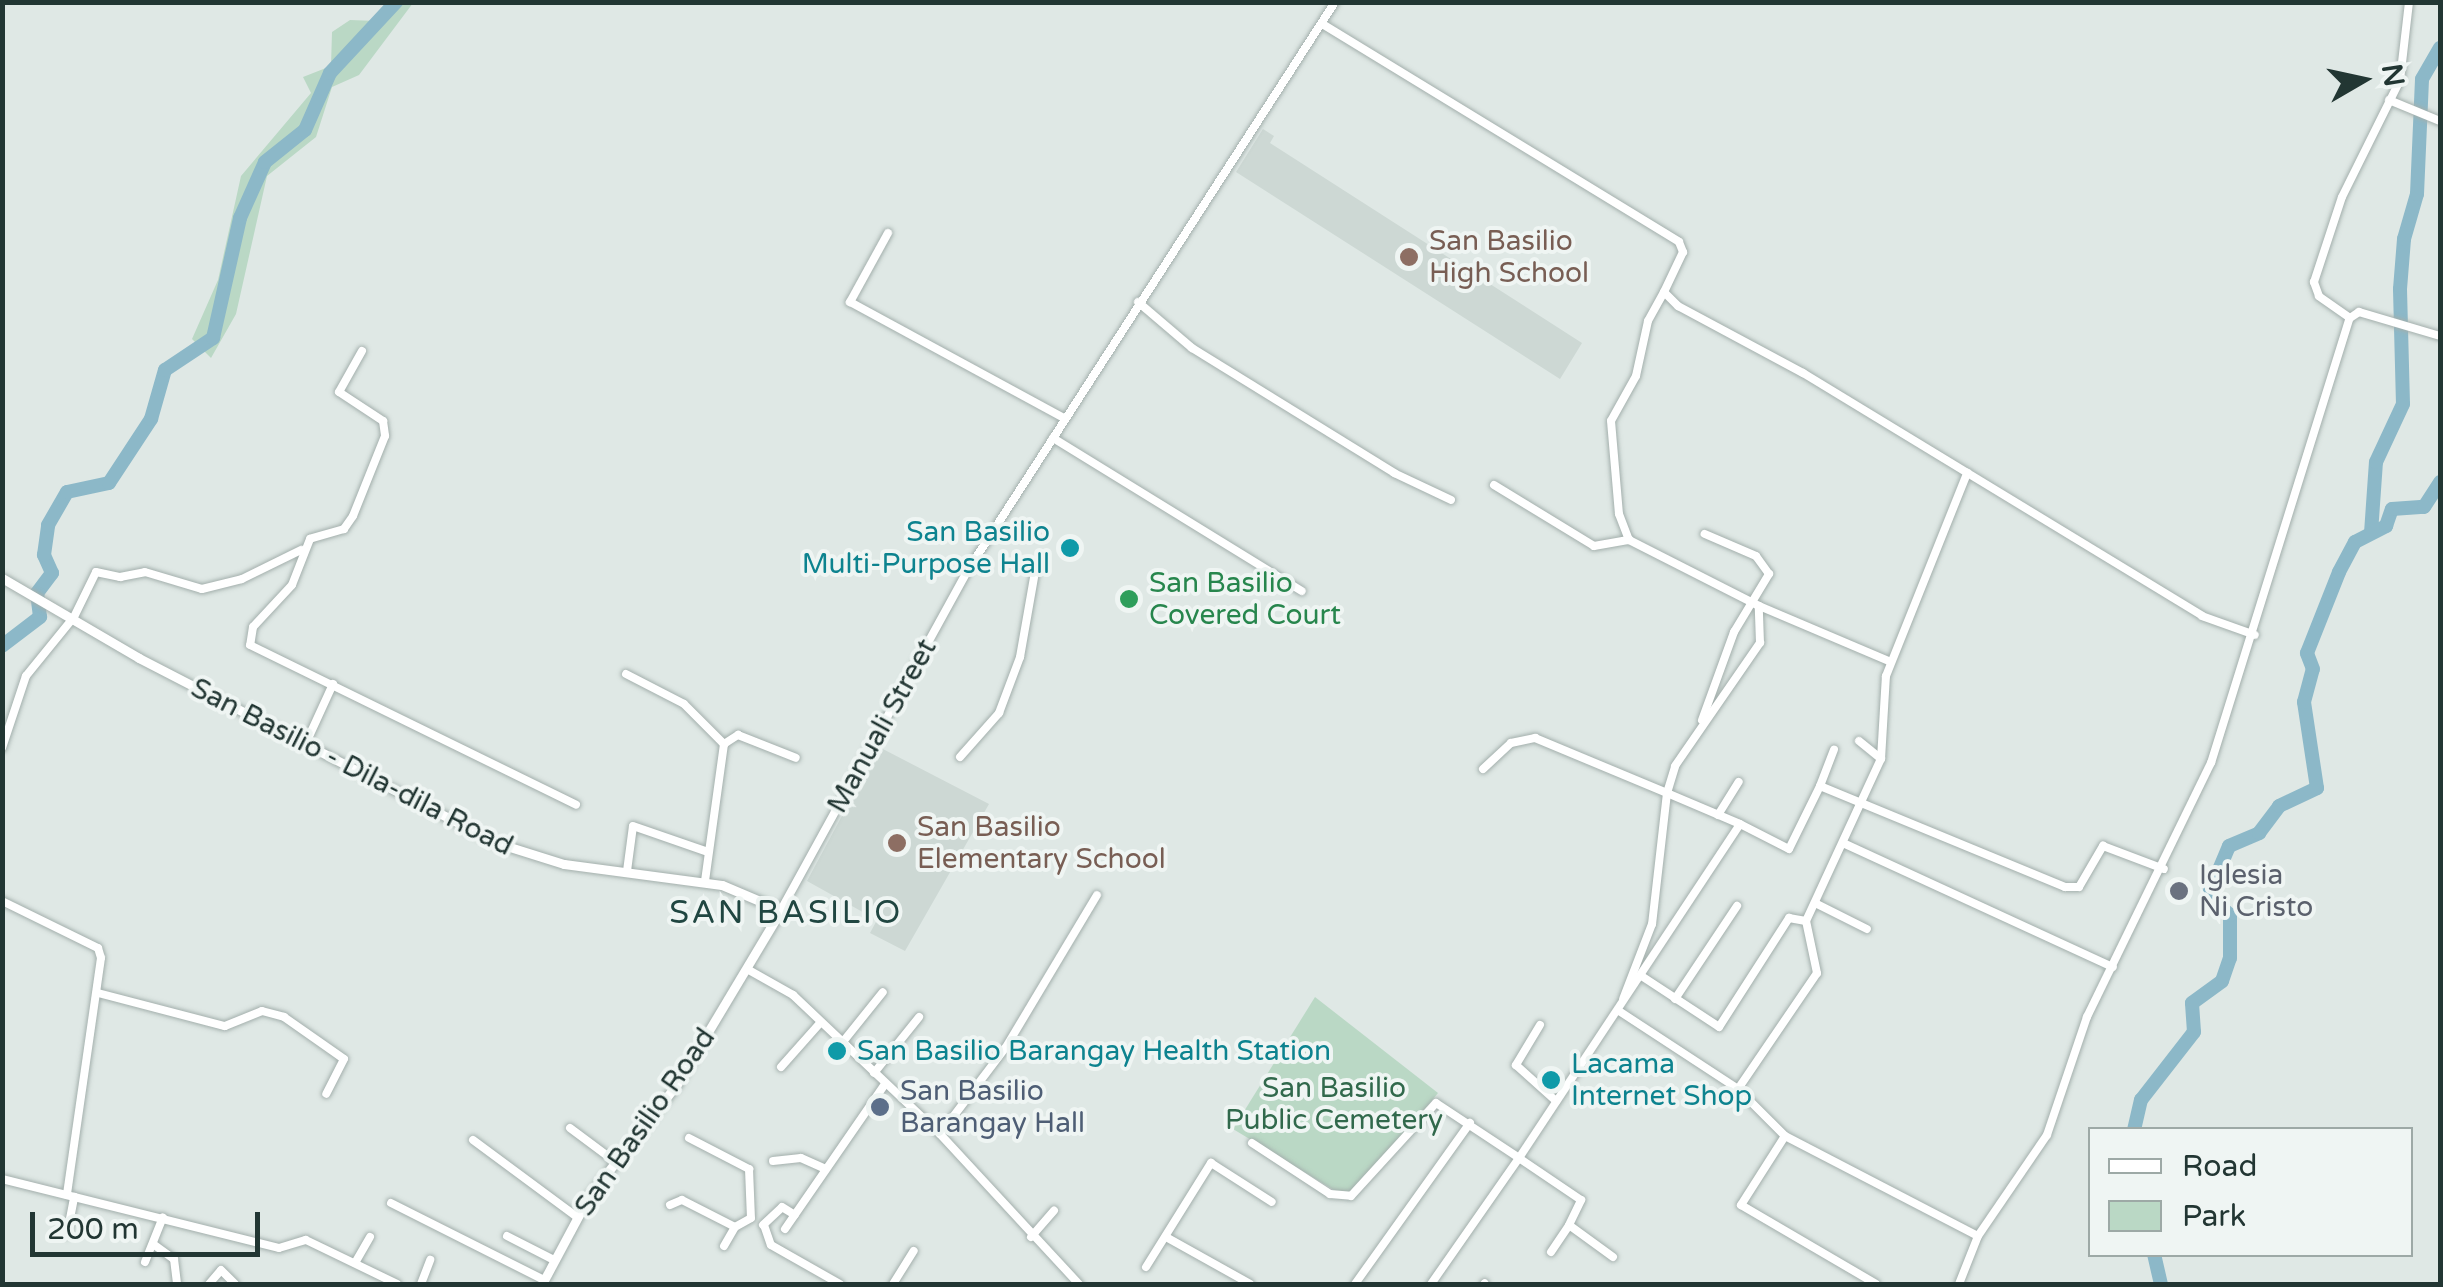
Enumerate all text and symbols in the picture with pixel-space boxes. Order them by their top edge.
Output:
north arrow [2313,30,2413,130]
text: N [2374,62,2411,89]
place label: San Basilio High School [1429,224,1589,290]
marker: San Basilio High School [1398,246,1420,268]
place label: San Basilio Multi-Purpose Hall [802,515,1050,581]
marker: San Basilio Multi-Purpose Hall [1059,537,1081,559]
place label: San Basilio Covered Court [1149,566,1341,632]
marker: San Basilio Covered Court [1118,588,1140,610]
street label: Manuali Street [820,633,944,819]
street label: San Basilio - Dila-dila Road [185,671,519,863]
place label: San Basilio Elementary School [917,810,1166,876]
marker: San Basilio Elementary School [886,832,908,854]
place label: Iglesia Ni Cristo [2199,858,2313,924]
marker: Iglesia Ni Cristo [2168,880,2190,902]
district label: SAN BASILIO [669,894,903,932]
street label: San Basilio Road [568,1022,722,1222]
place label: San Basilio Barangay Health Station [857,1034,1331,1068]
marker: San Basilio Barangay Health Station [826,1040,848,1062]
place label: Lacama Internet Shop [1571,1047,1752,1113]
marker: Lacama Internet Shop [1540,1069,1562,1091]
park label: San Basilio Public Cemetery [1225,1071,1443,1137]
place label: San Basilio Barangay Hall [900,1074,1085,1140]
marker: San Basilio Barangay Hall [869,1096,891,1118]
legend [2088,1127,2413,1257]
text: Road [2182,1148,2257,1185]
scale bar [35,1192,265,1254]
text: Park [2182,1198,2246,1235]
text: 200 m [47,1211,139,1248]

